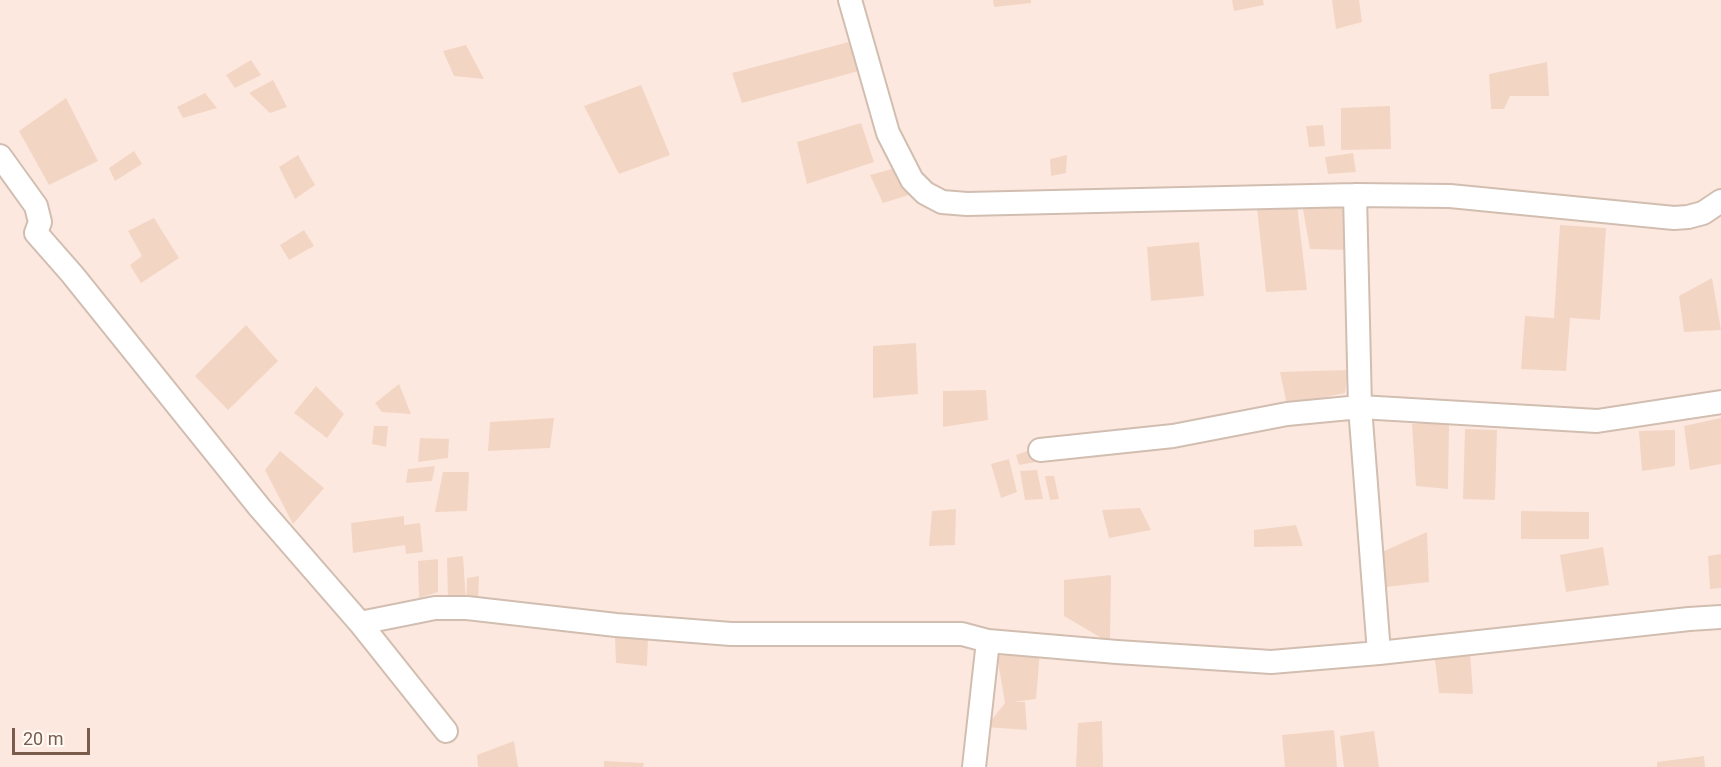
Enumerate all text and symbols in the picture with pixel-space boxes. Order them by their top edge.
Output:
scale bar [15,716,93,754]
text: 20 m [23,728,63,749]

